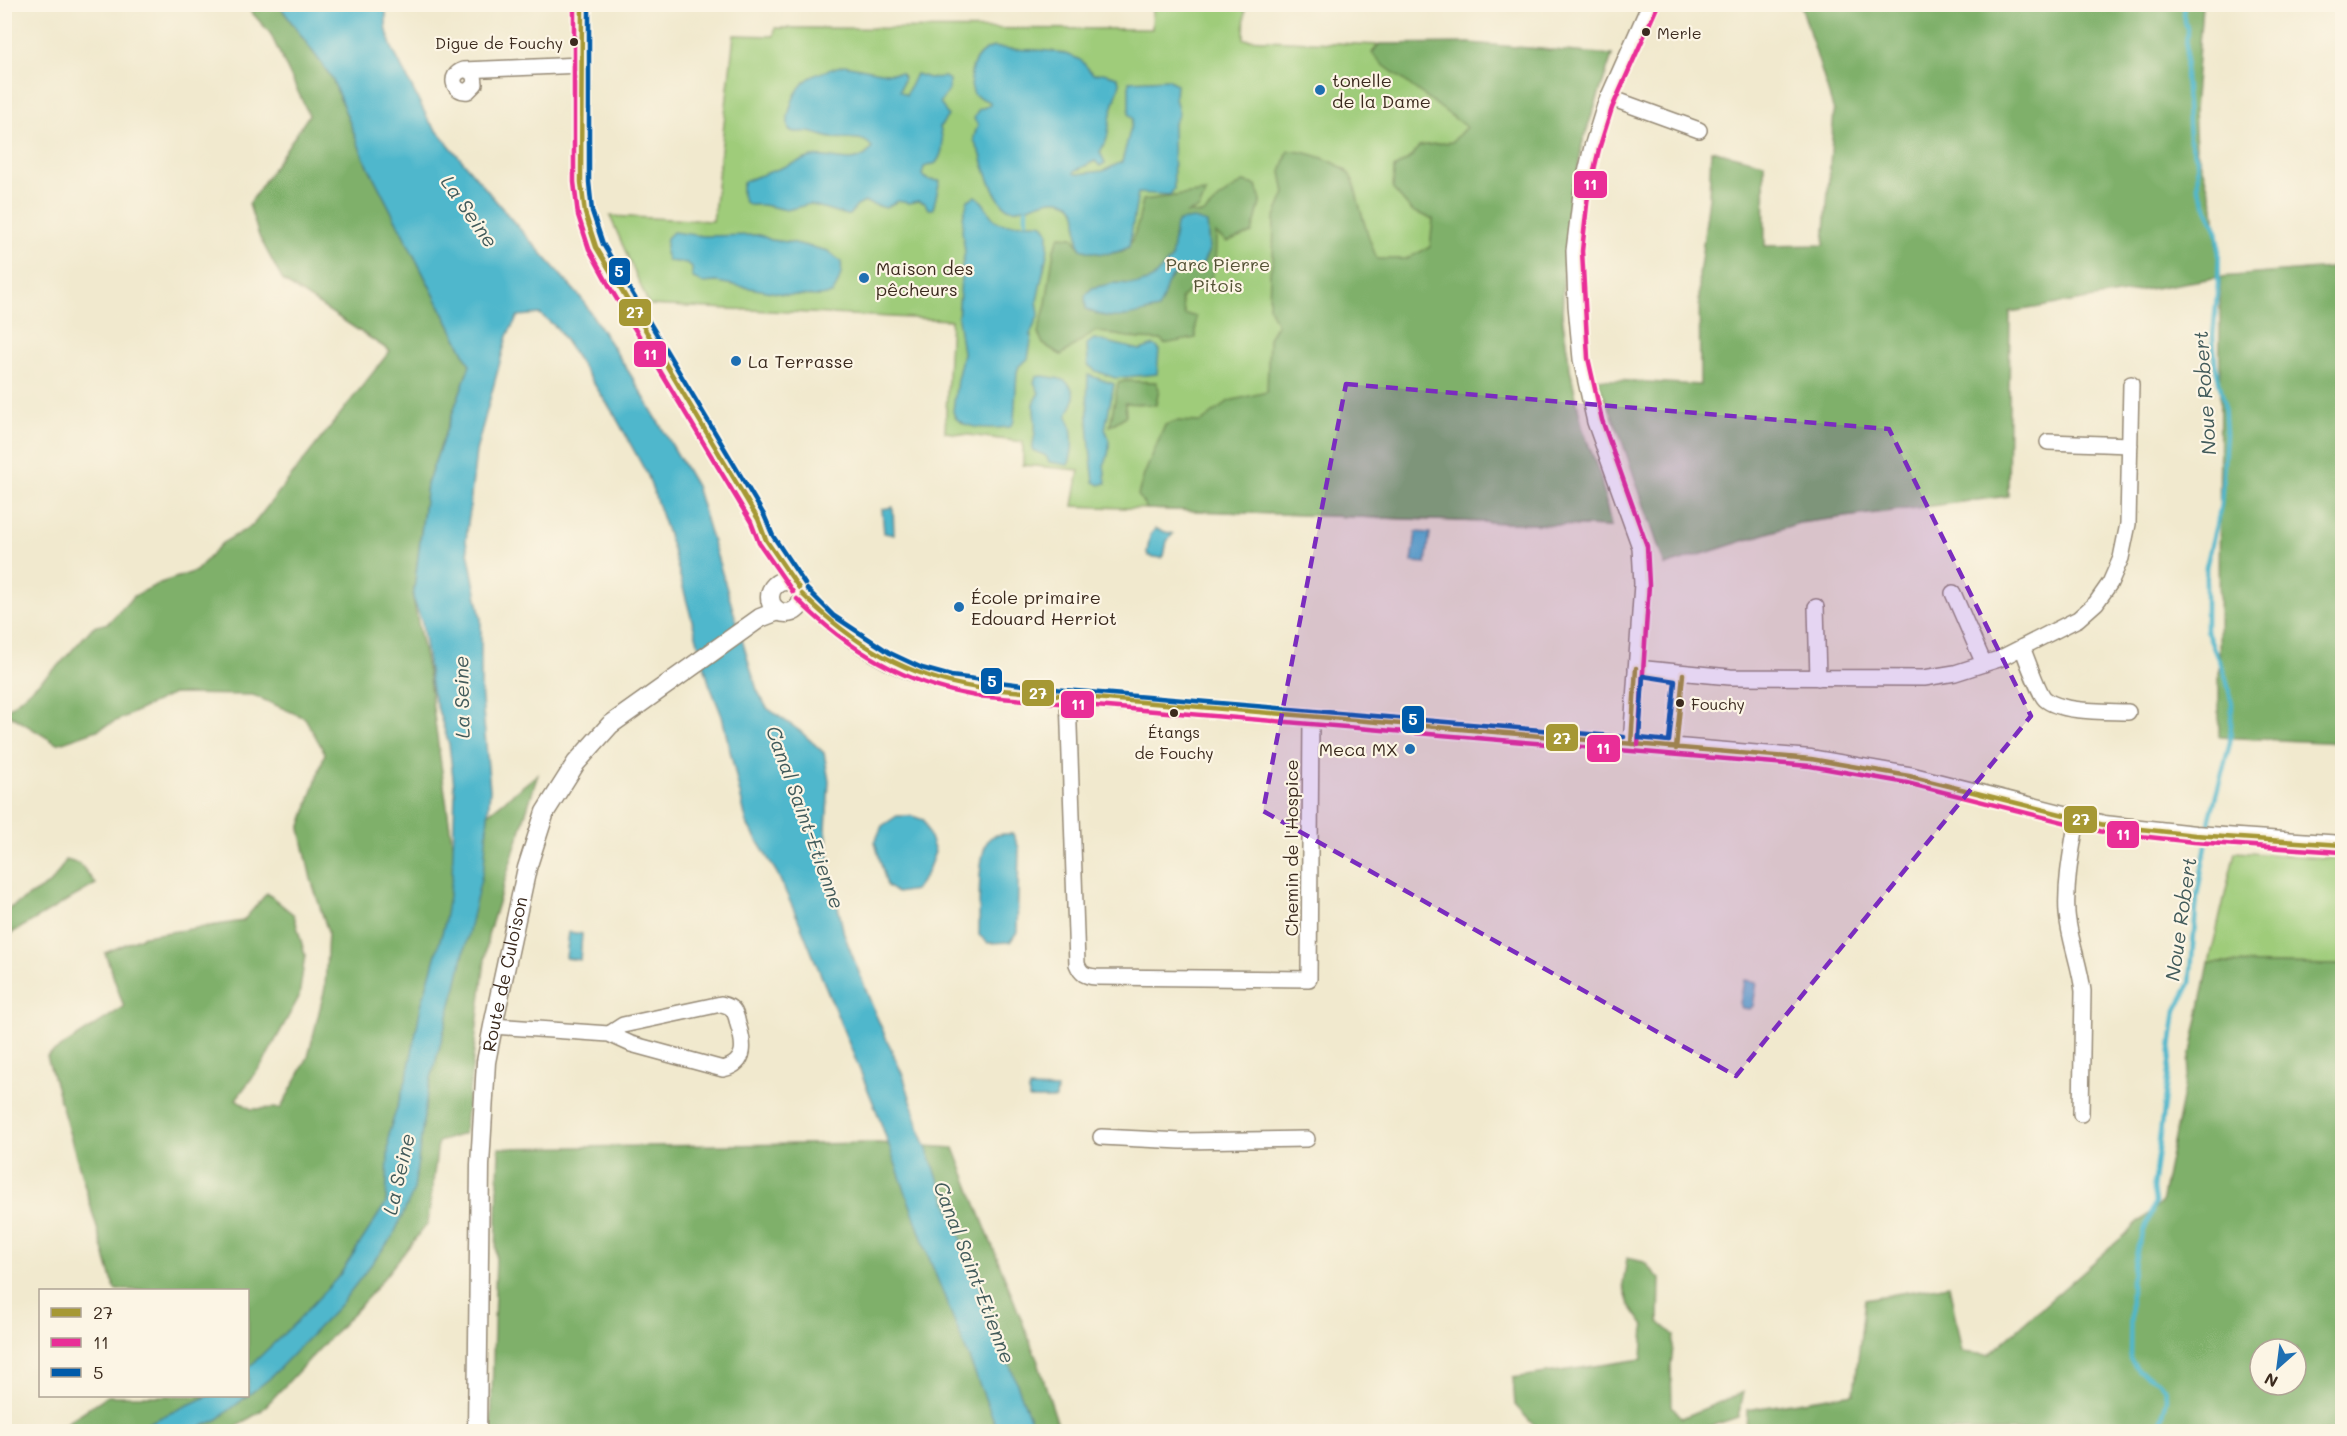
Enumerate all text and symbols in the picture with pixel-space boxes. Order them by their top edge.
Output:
place label: Merle [1657,22,1702,43]
marker: Merle [1640,26,1652,38]
place label: Digue de Fouchy [435,32,563,53]
marker: Digue de Fouchy [568,36,580,48]
place label: tonelle de la Dame [1332,68,1431,113]
marker: tonelle de la Dame [1313,83,1327,97]
water label: La Seine [436,170,504,252]
line badge: 11 [1573,170,1608,199]
text: 11 [1583,173,1597,194]
park label: Parc Pierre Pitois [1166,252,1270,297]
place label: Maison des pêcheurs [876,256,974,301]
line badge: 5 [608,257,631,286]
text: 5 [614,260,624,281]
marker: Maison des pêcheurs [857,271,871,285]
line badge: 27 [618,298,652,327]
text: 27 [626,301,644,322]
water label: Noue Robert [2187,330,2221,456]
line badge: 11 [633,340,667,368]
text: 11 [643,343,657,364]
place label: La Terrasse [748,349,854,373]
marker: La Terrasse [729,354,743,368]
place label: École primaire Edouard Herriot [971,585,1117,630]
marker: École primaire Edouard Herriot [952,600,966,614]
water label: La Seine [447,655,475,739]
line badge: 5 [980,667,1003,695]
text: 5 [987,670,997,691]
line badge: 27 [1021,679,1055,707]
text: 27 [1029,682,1047,703]
line badge: 11 [1060,690,1095,719]
text: 11 [1071,693,1085,714]
place label: Fouchy [1691,693,1745,714]
marker: Fouchy [1674,697,1686,709]
line badge: 5 [1401,705,1425,734]
marker: Étangs de Fouchy [1168,707,1180,719]
text: 5 [1408,708,1418,729]
place label: Étangs de Fouchy [1134,721,1214,763]
water label: Canal Saint-Etienne [761,722,851,912]
line badge: 27 [1545,723,1579,752]
text: 27 [1553,727,1571,748]
line badge: 11 [1586,734,1621,763]
place label: Meca MX [1319,737,1398,761]
text: 11 [1596,737,1610,758]
marker: Meca MX [1403,742,1417,756]
street label: Chemin de l'Hospice [1279,759,1303,937]
line badge: 27 [2063,805,2098,834]
text: 27 [2072,808,2090,829]
line badge: 11 [2106,820,2140,849]
text: 11 [2116,823,2130,844]
water label: Noue Robert [2158,855,2202,983]
street label: Route de Culoison [476,894,533,1054]
water label: La Seine [376,1131,420,1217]
water label: Canal Saint-Etienne [928,1177,1022,1367]
legend [39,1289,249,1397]
text: 27 [93,1300,113,1324]
text: 11 [93,1330,109,1354]
north arrow [2248,1337,2308,1397]
text: 5 [93,1360,104,1384]
text: N [2260,1369,2281,1393]

